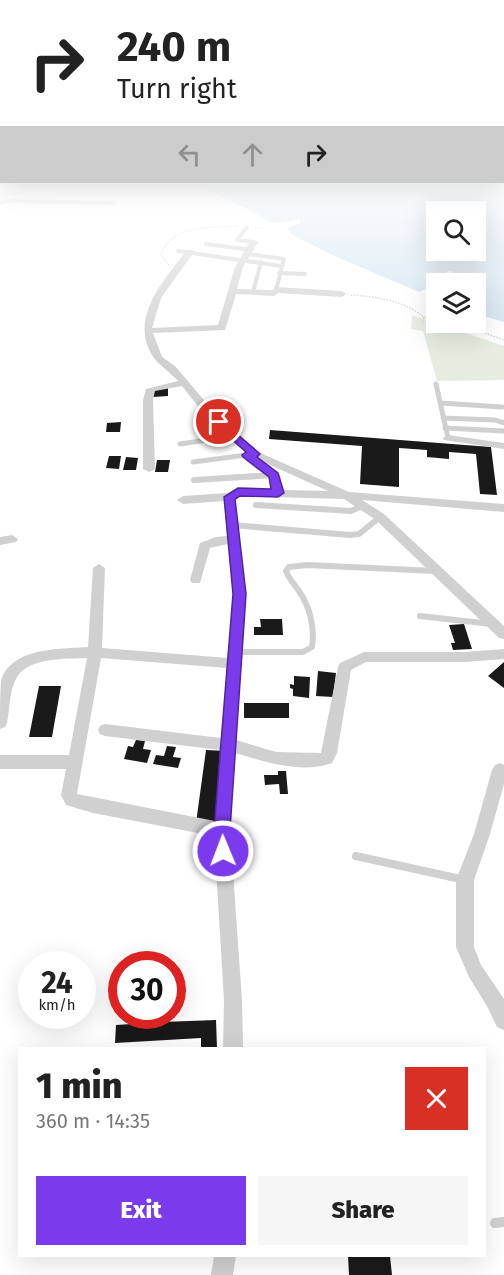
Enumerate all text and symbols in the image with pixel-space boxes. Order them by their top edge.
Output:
text: 240 m [117,22,231,72]
icon: right [18,24,96,102]
text: Turn right [117,73,237,105]
icon: left [173,138,206,171]
icon: ahead [236,138,269,171]
icon: right [299,138,332,171]
map controls [426,201,486,333]
button: search [426,201,486,261]
button: layers [426,273,486,333]
pin [193,396,244,447]
icon: arrive [202,405,235,438]
position arrow [191,819,255,883]
speed limit sign: 30 [108,951,186,1029]
text: 24 [41,965,73,1001]
text: km/h [38,996,76,1014]
text: 1 min [36,1064,122,1108]
button: close [405,1067,468,1130]
text: 360 m · 14:35 [36,1109,150,1133]
button: Exit [36,1176,246,1245]
button: Share [258,1176,468,1245]

